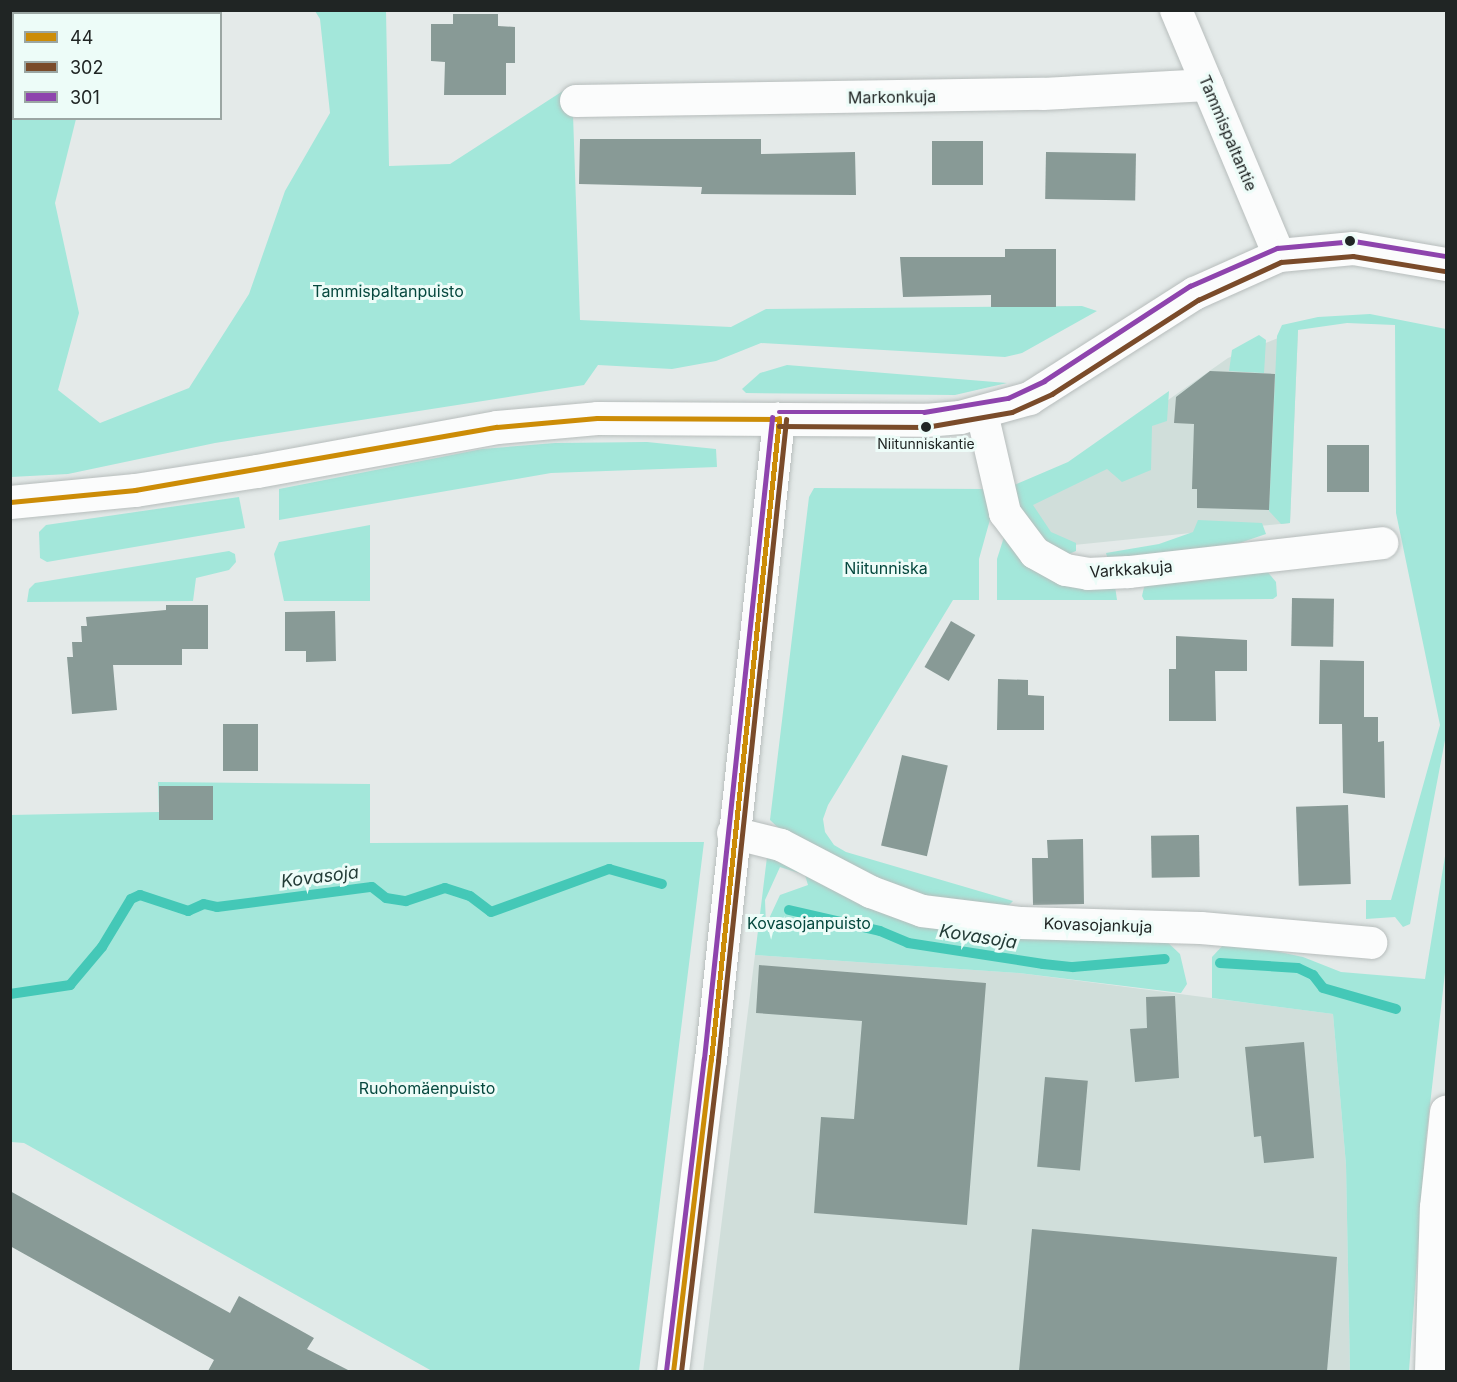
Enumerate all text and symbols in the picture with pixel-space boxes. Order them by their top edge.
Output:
legend [12,12,222,120]
text: 44 [70,27,93,48]
text: 302 [70,57,103,78]
street label: Tammispaltantie [1195,72,1261,194]
text: 301 [70,87,100,108]
street label: Markonkuja [848,87,936,107]
unlabelled marker [1344,235,1356,247]
park label: Tammispaltanpuisto [312,281,464,301]
marker: Niitunniskantie [920,421,932,433]
place label: Niitunniskantie [877,436,975,452]
street label: Varkkakuja [1089,557,1173,581]
park label: Niitunniska [844,558,928,578]
water label: Kovasoja [280,862,360,892]
park label: Kovasojanpuisto [747,913,871,933]
street label: Kovasojankuja [1043,914,1153,936]
water label: Kovasoja [938,920,1018,954]
park label: Ruohomäenpuisto [359,1078,495,1098]

